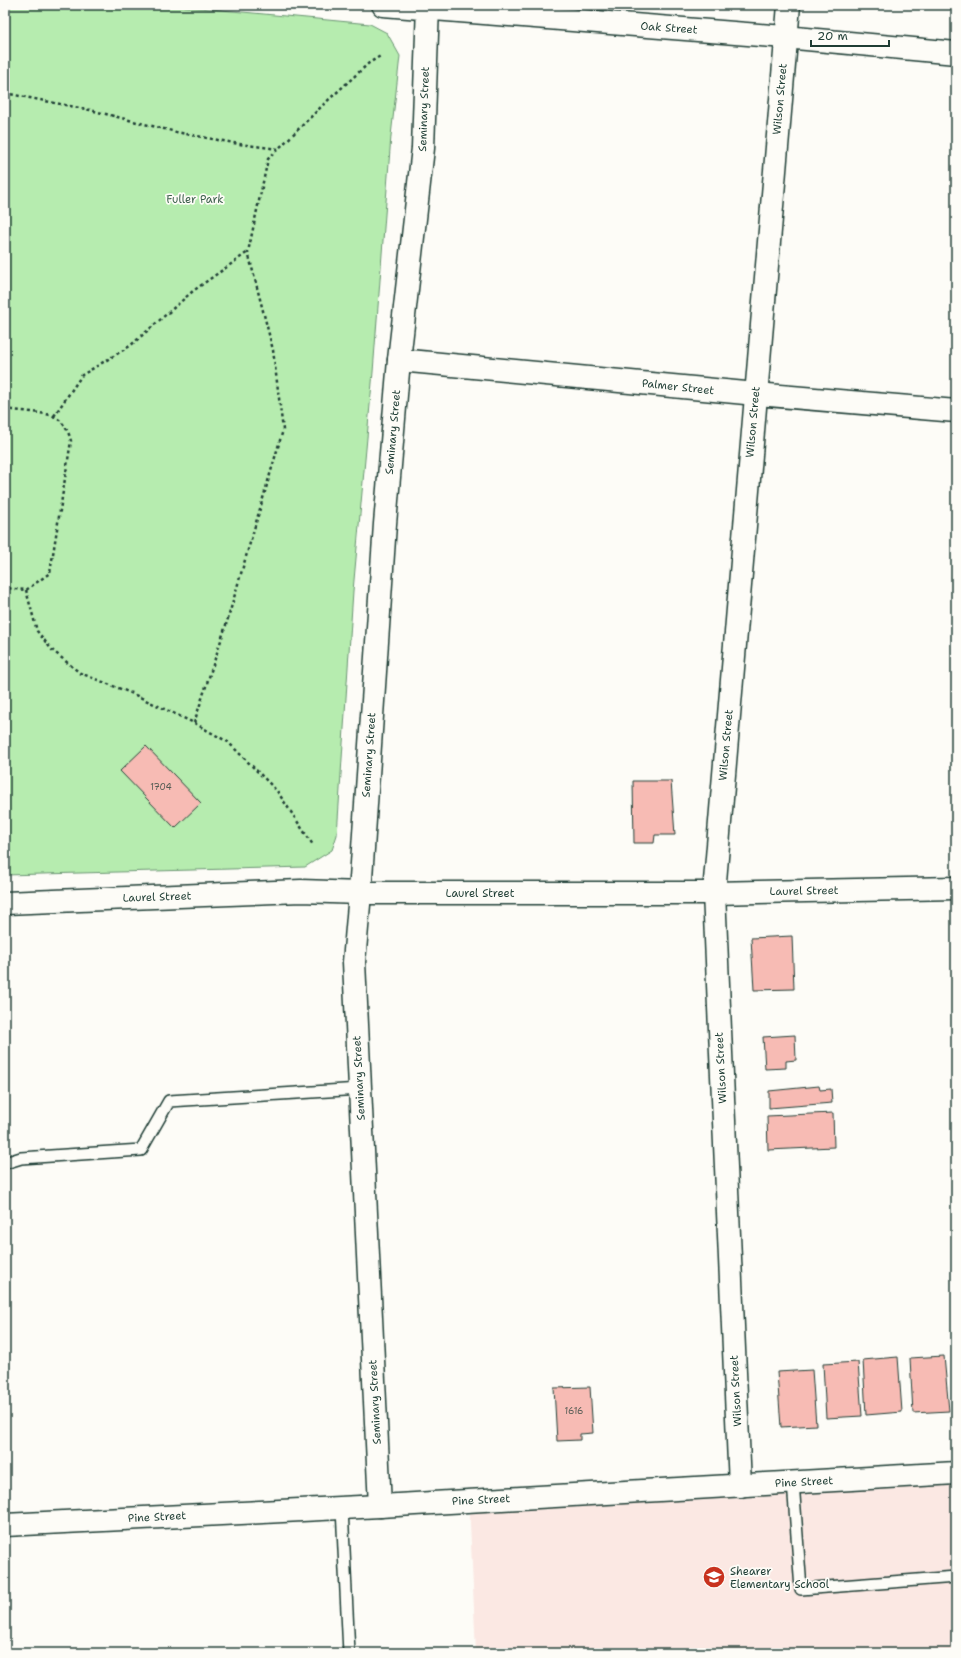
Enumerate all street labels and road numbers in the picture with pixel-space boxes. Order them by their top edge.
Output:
street label: Oak Street [640,19,698,37]
street label: Wilson Street [769,62,791,135]
street label: Seminary Street [415,66,433,152]
street label: Palmer Street [641,376,715,398]
street label: Wilson Street [742,385,764,458]
street label: Seminary Street [382,389,404,475]
street label: Wilson Street [715,708,737,781]
street label: Seminary Street [359,712,379,798]
street label: Laurel Street [769,883,839,899]
street label: Laurel Street [445,886,515,901]
street label: Laurel Street [122,888,192,906]
street label: Wilson Street [712,1032,730,1104]
street label: Seminary Street [349,1035,369,1121]
street label: Wilson Street [727,1355,745,1427]
street label: Seminary Street [365,1359,385,1445]
street label: Pine Street [775,1473,834,1491]
street label: Pine Street [452,1491,511,1509]
street label: Pine Street [128,1508,187,1526]

